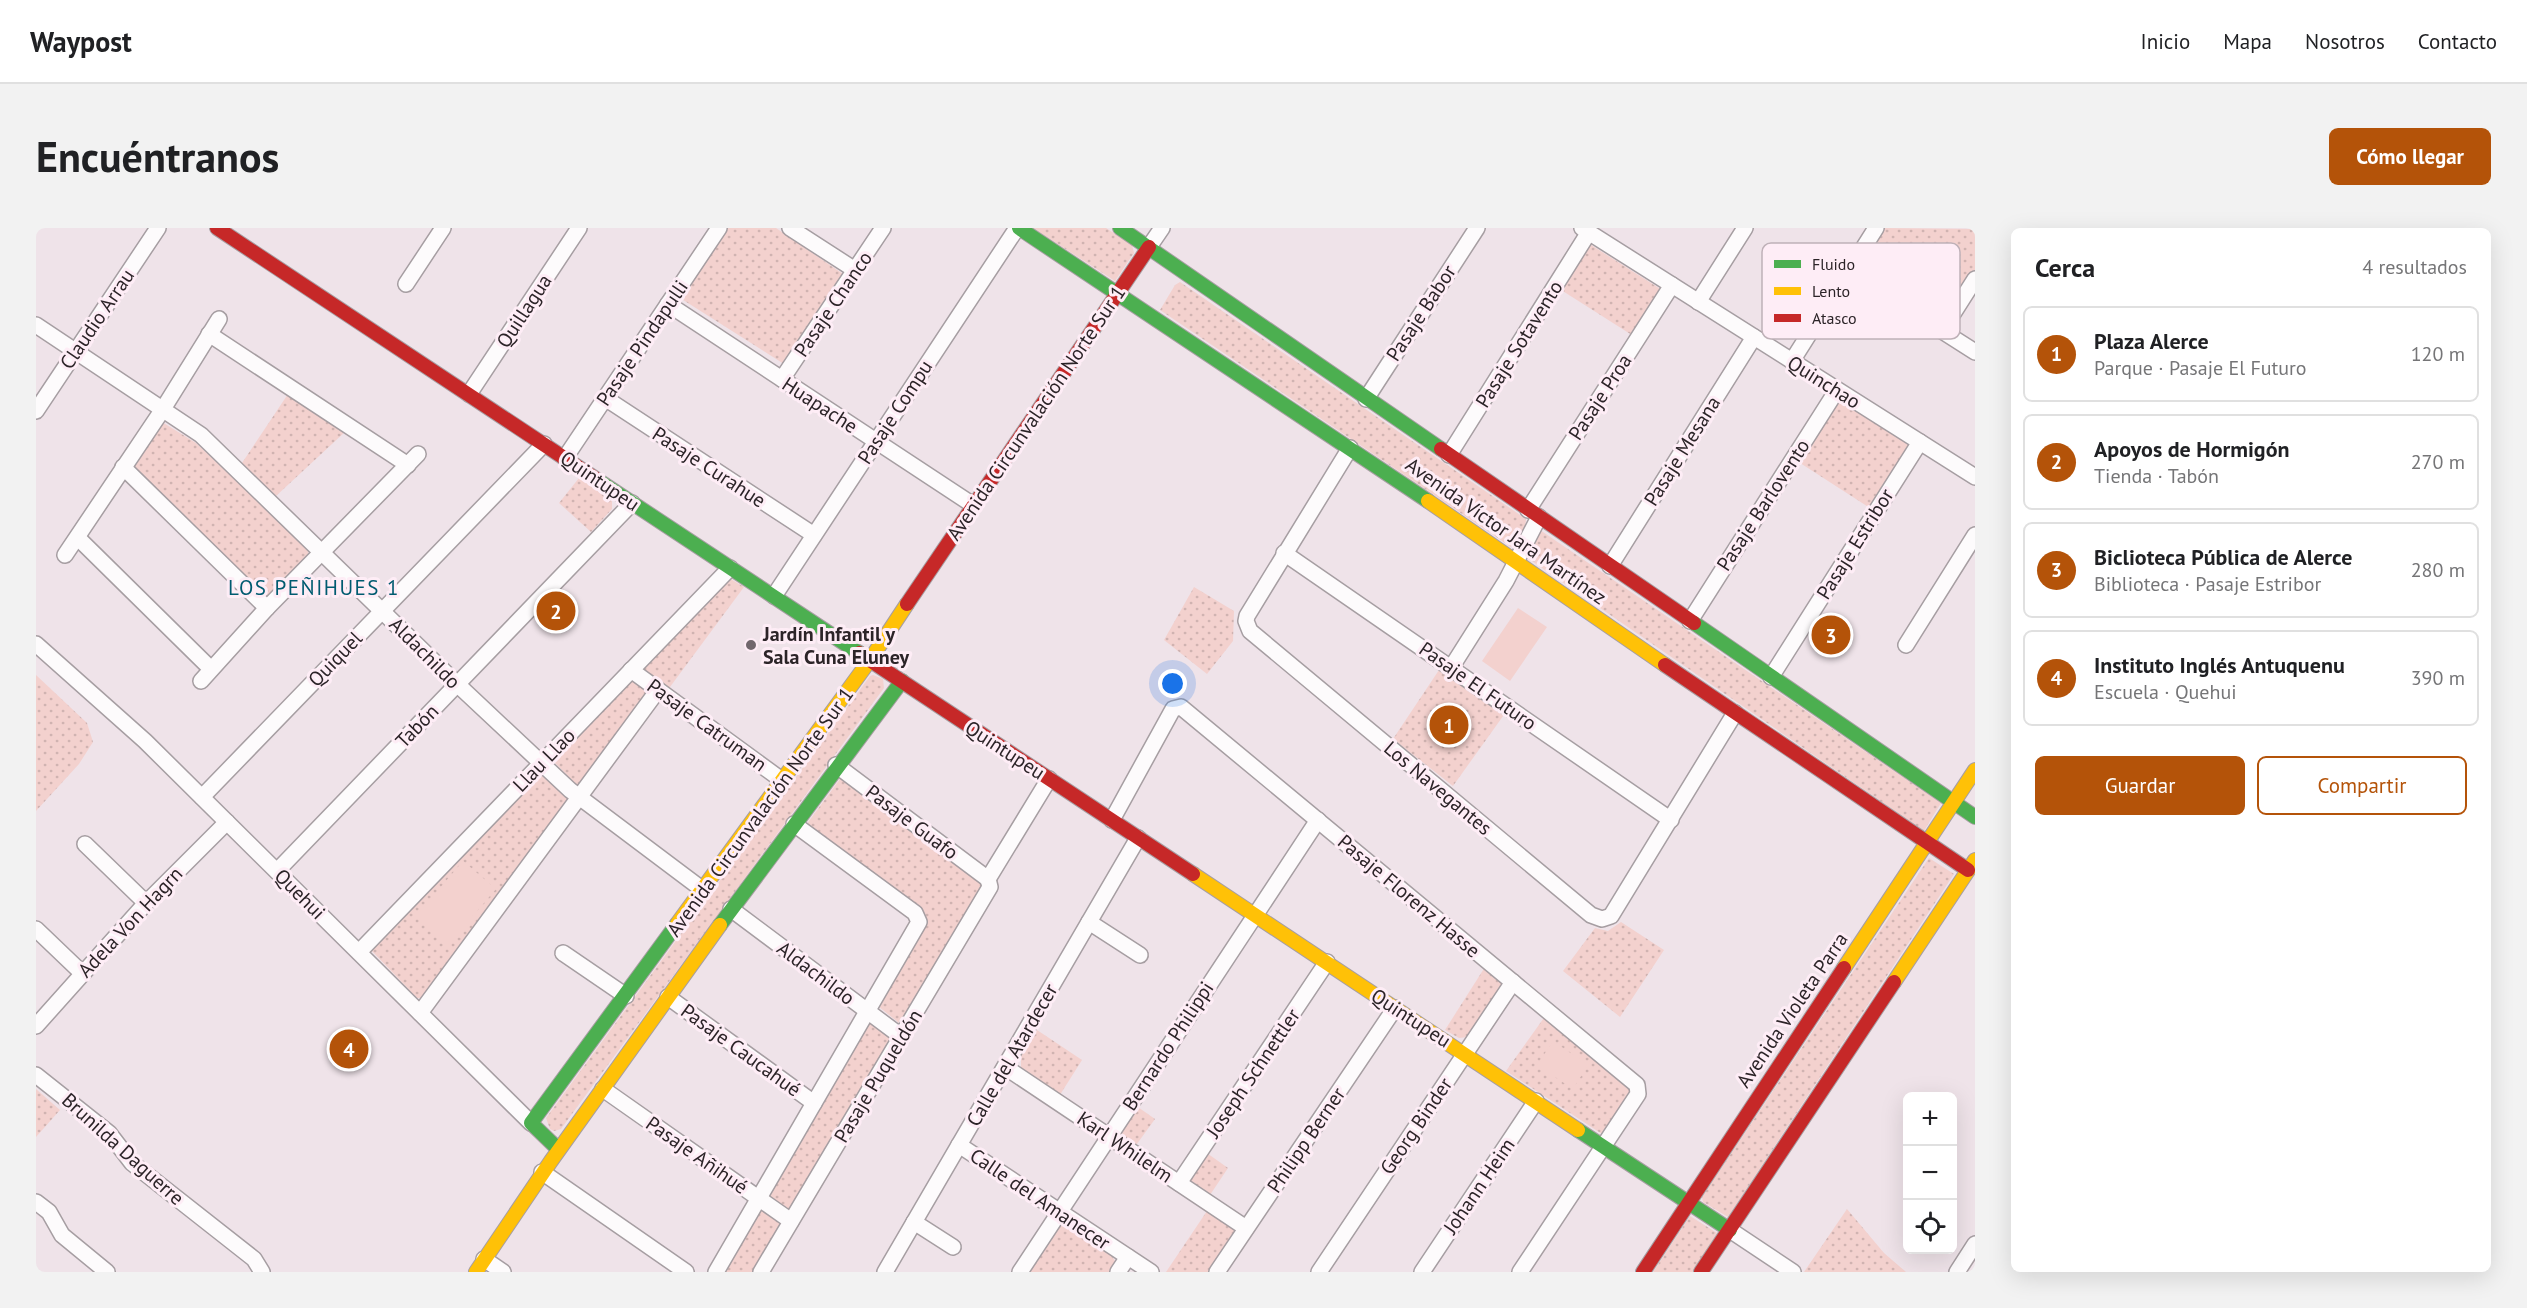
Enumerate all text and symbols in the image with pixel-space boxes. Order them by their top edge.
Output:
text: Waypost [30,23,132,60]
text: Inicio [2141,28,2190,55]
text: Mapa [2223,28,2272,55]
text: Nosotros [2305,28,2385,55]
text: Contacto [2418,28,2497,55]
button: Cómo llegar [2329,128,2491,185]
text: Encuéntranos [36,129,279,184]
legend [1762,243,1960,339]
street label: Pasaje Chanco [788,246,878,362]
text: Cerca [2035,251,2095,284]
text: Fluido [1812,254,1855,274]
text: 4 resultados [2362,254,2467,280]
street label: Pasaje Babor [1380,260,1462,366]
street label: Claudio Arrau [54,264,140,374]
street label: Quillagua [491,269,557,353]
street label: Pasaje Pindapulli [590,275,694,411]
street label: Pasaje Sotavento [1469,275,1569,413]
street label: Avenida Circunvalación Norte Sur 1 [941,281,1131,545]
text: Lento [1812,281,1850,301]
text: Atasco [1812,308,1857,328]
text: Plaza Alerce [2094,327,2209,355]
text: 1 [2051,341,2062,367]
text: 120 m [2411,341,2465,367]
street label: Pasaje Proa [1563,349,1637,445]
street label: Quinchao [1783,349,1865,415]
street label: Pasaje Compu [852,355,938,469]
text: Parque · Pasaje El Futuro [2094,355,2307,381]
street label: Huapache [777,371,863,439]
street label: Pasaje Mesana [1638,391,1726,511]
street label: Pasaje Curahue [647,421,771,513]
street label: Pasaje Barlovento [1711,434,1815,576]
text: Apoyos de Hormigón [2094,435,2289,463]
street label: Quintupeu [555,445,645,517]
text: 2 [2051,449,2062,475]
text: 270 m [2411,449,2465,475]
street label: Avenida Víctor Jara Martínez [1400,452,1612,610]
text: Tienda · Tabón [2094,463,2219,489]
street label: Pasaje Estribor [1811,484,1900,604]
text: Biclioteca Pública de Alerce [2094,543,2352,571]
text: 3 [2051,557,2062,583]
text: 280 m [2411,557,2465,583]
text: Biblioteca · Pasaje Estribor [2094,571,2321,597]
district label: LOS PEÑIHUES 1 [228,574,400,601]
pin: 2 [536,588,576,634]
street label: Aldachildo [384,612,466,694]
pin: 3 [1812,612,1850,658]
place label: Jardín Infantil y Sala Cuna Eluney [762,621,910,670]
street label: Quiquel [302,626,368,692]
street label: Pasaje El Futuro [1414,636,1542,736]
marker: Jardín Infantil y Sala Cuna Eluney [744,638,758,652]
text: Instituto Inglés Antuquenu [2094,651,2345,679]
text: 4 [2051,665,2062,691]
text: 390 m [2411,665,2465,691]
your location [1158,669,1187,698]
street label: Pasaje Catruman [642,673,772,777]
text: Escuela · Quehui [2094,679,2237,705]
street label: Avenida Circunvalación Norte Sur 1 [661,682,859,942]
street label: Tabón [390,698,444,754]
pin: 1 [1430,702,1468,748]
street label: Quintupeu [960,715,1050,785]
street label: Llau Llao [507,723,581,797]
street label: Los Navegantes [1379,735,1497,841]
button: Guardar [2035,756,2245,815]
button: Compartir [2257,756,2467,815]
street label: Pasaje Guafo [860,779,964,865]
street label: Pasaje Florenz Hasse [1332,829,1486,963]
street label: Adela Von Hagrn [72,861,188,983]
street label: Quehui [269,863,331,925]
street label: Avenida Violeta Parra [1730,927,1854,1093]
street label: Aldachildo [772,935,860,1011]
street label: Bernardo Philippi [1117,977,1219,1115]
street label: Calle del Atardecer [961,979,1064,1131]
street label: Quintupeu [1366,983,1456,1053]
street label: Pasaje Caucahué [676,998,806,1102]
street label: Joseph Schnettler [1200,1003,1306,1143]
street label: Pasaje Puqueldón [828,1005,928,1147]
pin: 4 [330,1026,368,1072]
street label: Georg Binder [1374,1072,1458,1179]
street label: Philipp Berner [1261,1082,1351,1198]
street label: Brunilda Daguerre [56,1087,190,1211]
map controls [1903,1092,1957,1254]
button: + [1903,1092,1957,1146]
street label: Karl Whilelm [1072,1105,1178,1189]
street label: Pasaje Añihué [641,1110,753,1200]
street label: Johann Heim [1437,1133,1520,1240]
street label: Calle del Amanecer [965,1142,1115,1256]
button: − [1903,1146,1957,1200]
button: locate [1903,1200,1957,1254]

